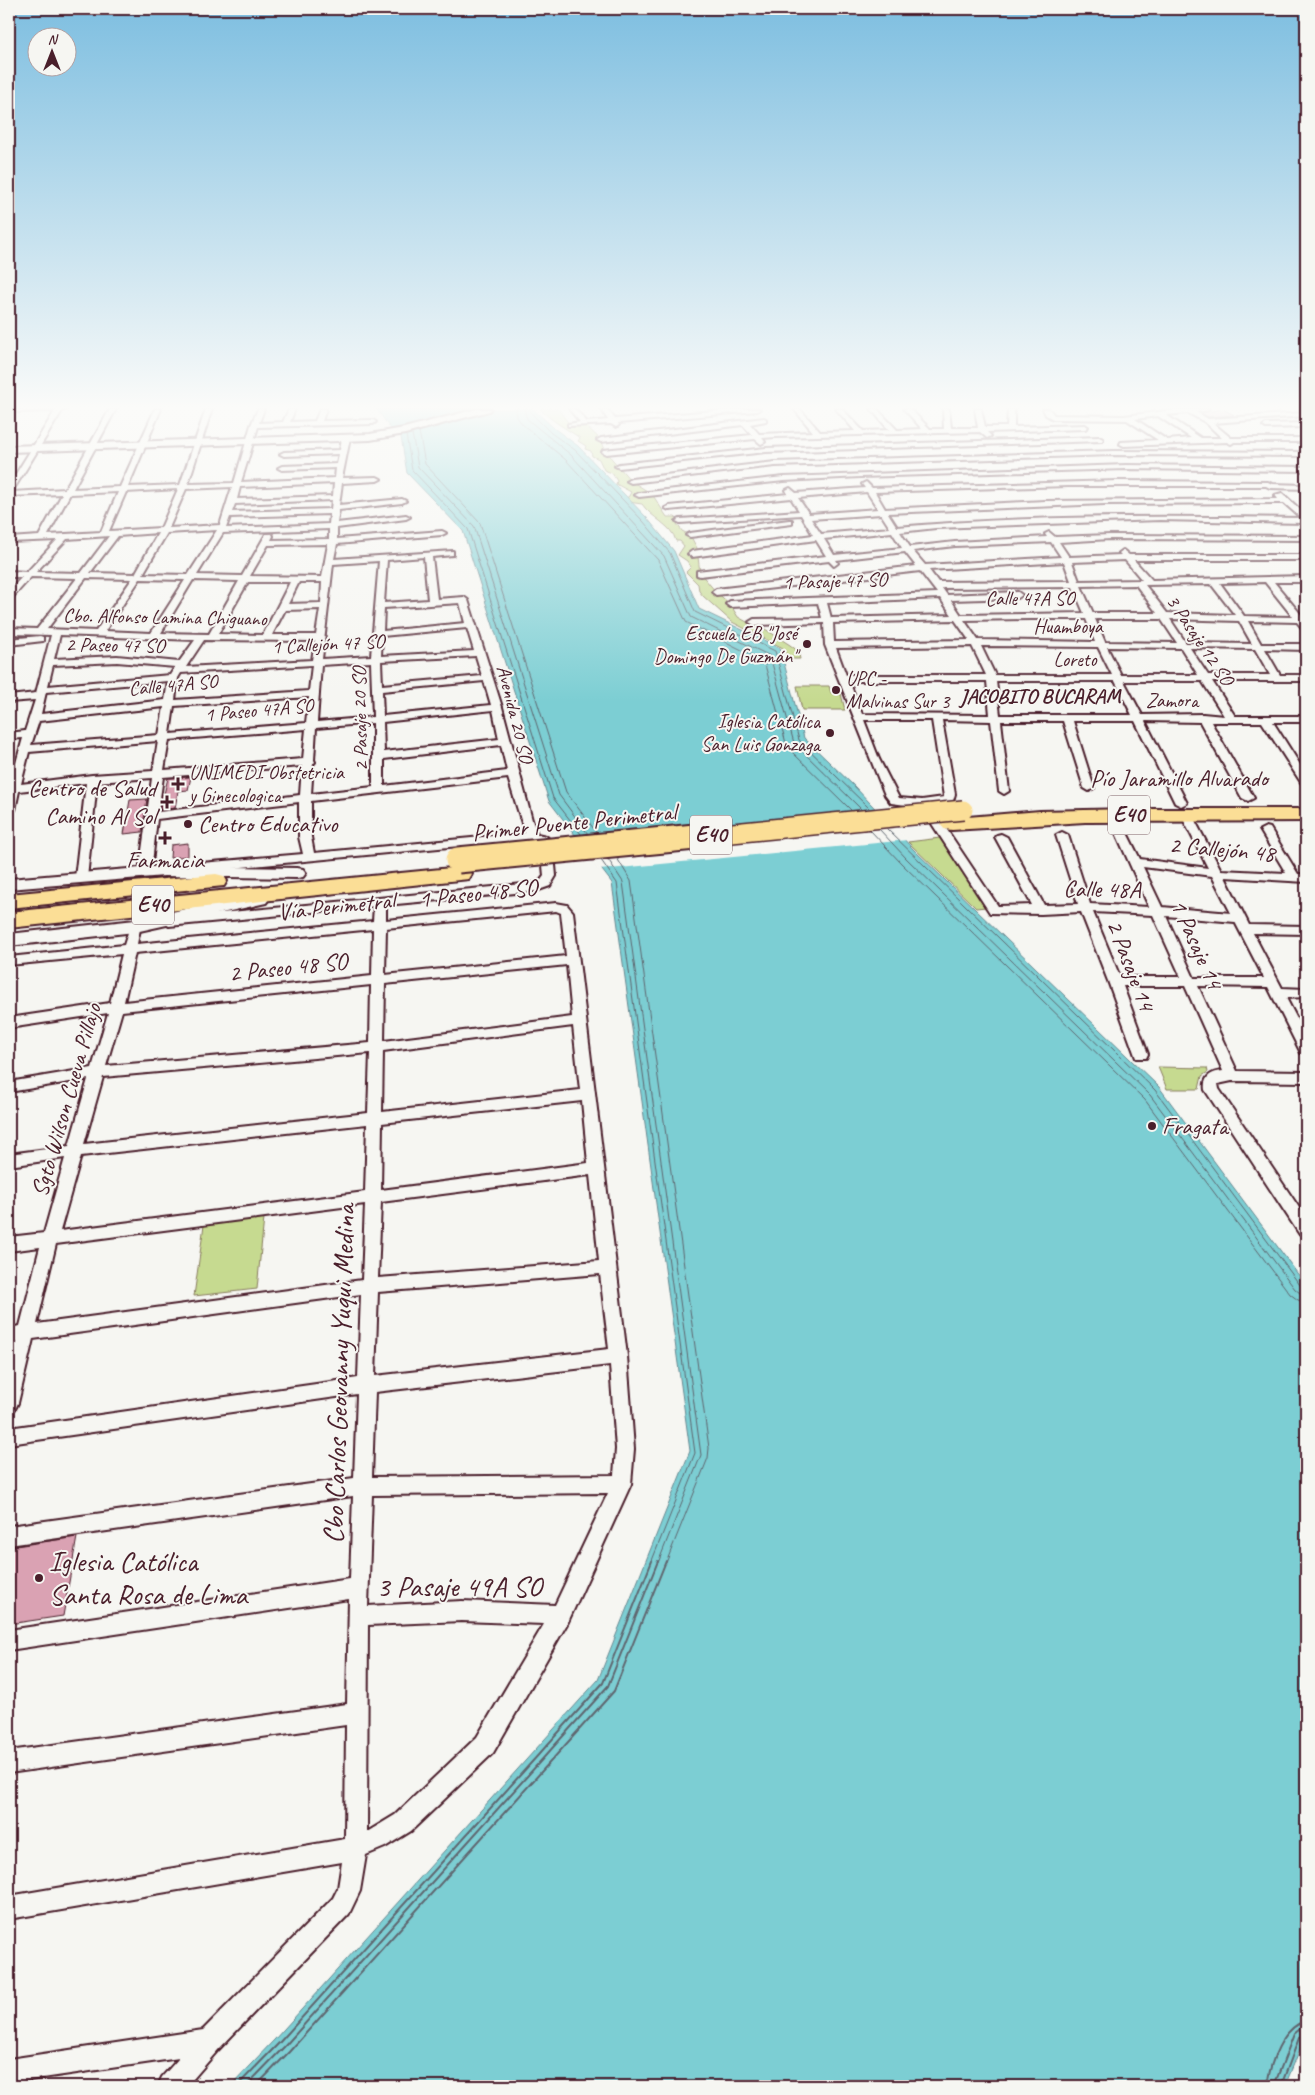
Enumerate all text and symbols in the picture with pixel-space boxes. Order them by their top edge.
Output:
north arrow [28,28,78,78]
text: N [48,31,59,48]
street label: 1 Pasaje 47 SO [783,567,889,595]
street label: Calle 47A SO [986,586,1076,611]
street label: 3 Pasaje 12 SO [1161,590,1241,692]
street label: Cbo. Alfonso Lamina Chiguano [63,603,268,631]
street label: Huamboya [1033,614,1104,639]
place label: Escuela EB "José Domingo De Guzmán" [654,621,801,669]
street label: 1 Callejón 47 SO [271,628,387,659]
street label: 2 Paseo 47 SO [65,632,167,658]
marker: Escuela EB "José Domingo De Guzmán" [801,638,813,650]
street label: Loreto [1054,647,1097,672]
street label: Avenida 20 SO [491,663,540,767]
street label: 2 Pasaje 20 SO [347,665,373,771]
place label: UPC - Malvinas Sur 3 [846,666,951,714]
street label: Calle 47A SO [128,668,220,701]
district label: JACOBITO BUCARAM [958,683,1122,709]
marker: UPC - Malvinas Sur 3 [830,684,842,696]
street label: Zamora [1146,688,1200,713]
street label: 1 Paseo 47A SO [204,693,316,727]
place label: Iglesia Católica San Luis Gonzaga [701,709,822,757]
marker: Iglesia Católica San Luis Gonzaga [824,727,836,739]
place label: UNIMEDI Obstetricia y Ginecologica [188,760,345,808]
street label: Pío Jaramillo Alvarado [1090,763,1270,793]
place label: Centro de Salud Camino Al Sol [28,773,160,831]
marker: UNIMEDI Obstetricia y Ginecologica [171,777,185,791]
marker: Centro de Salud Camino Al Sol [160,795,174,809]
street label: Primer Puente Perimetral [471,796,681,848]
road number: E40 [1108,796,1150,834]
place label: Centro Educativo [198,809,339,839]
road number: E40 [690,816,732,854]
marker: Centro Educativo [182,818,194,830]
street label: 2 Callejón 48 [1168,829,1278,869]
marker: Farmacia [159,832,171,844]
place label: Farmacia [126,845,205,875]
street label: 1 Paseo 48 SO [417,872,542,914]
street label: Calle 48A [1063,873,1142,905]
street label: Vía Perimetral [276,885,400,927]
road number: E40 [132,886,174,924]
street label: 1 Pasaje 14 [1164,894,1231,996]
street label: 2 Pasaje 14 [1100,915,1163,1017]
street label: 2 Paseo 48 SO [227,946,352,988]
street label: Sgto Wilson Cueva Pillajo [24,999,108,1200]
place label: Fragata [1162,1111,1230,1141]
marker: Fragata [1146,1120,1158,1132]
street label: Cbo Carlos Geovanny Yuqui Medina [315,1201,364,1544]
place label: Iglesia Católica Santa Rosa de Lima [49,1543,249,1613]
street label: 3 Pasaje 49A SO [376,1568,544,1605]
marker: Iglesia Católica Santa Rosa de Lima [33,1572,45,1584]

